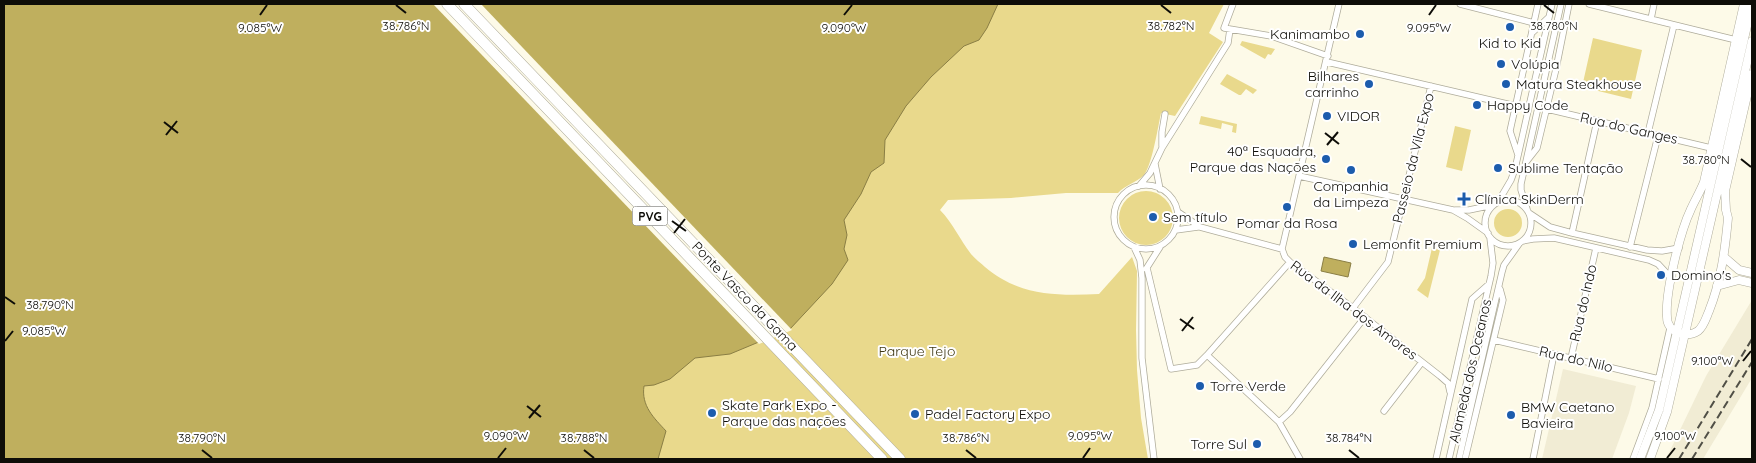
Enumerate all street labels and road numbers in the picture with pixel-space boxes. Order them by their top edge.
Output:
street label: Passeio da Vila Expo [1388,91,1438,225]
street label: Rua do Ganges [1578,108,1680,148]
road number: PVG [632,207,668,226]
street label: Ponte Vasco da Gama [688,237,802,355]
street label: Rua da Ilha dos Amores [1287,256,1421,364]
street label: Rua do Indo [1565,263,1601,343]
street label: Alameda dos Oceanos [1445,297,1495,445]
street label: Rua do Nilo [1537,342,1615,376]

